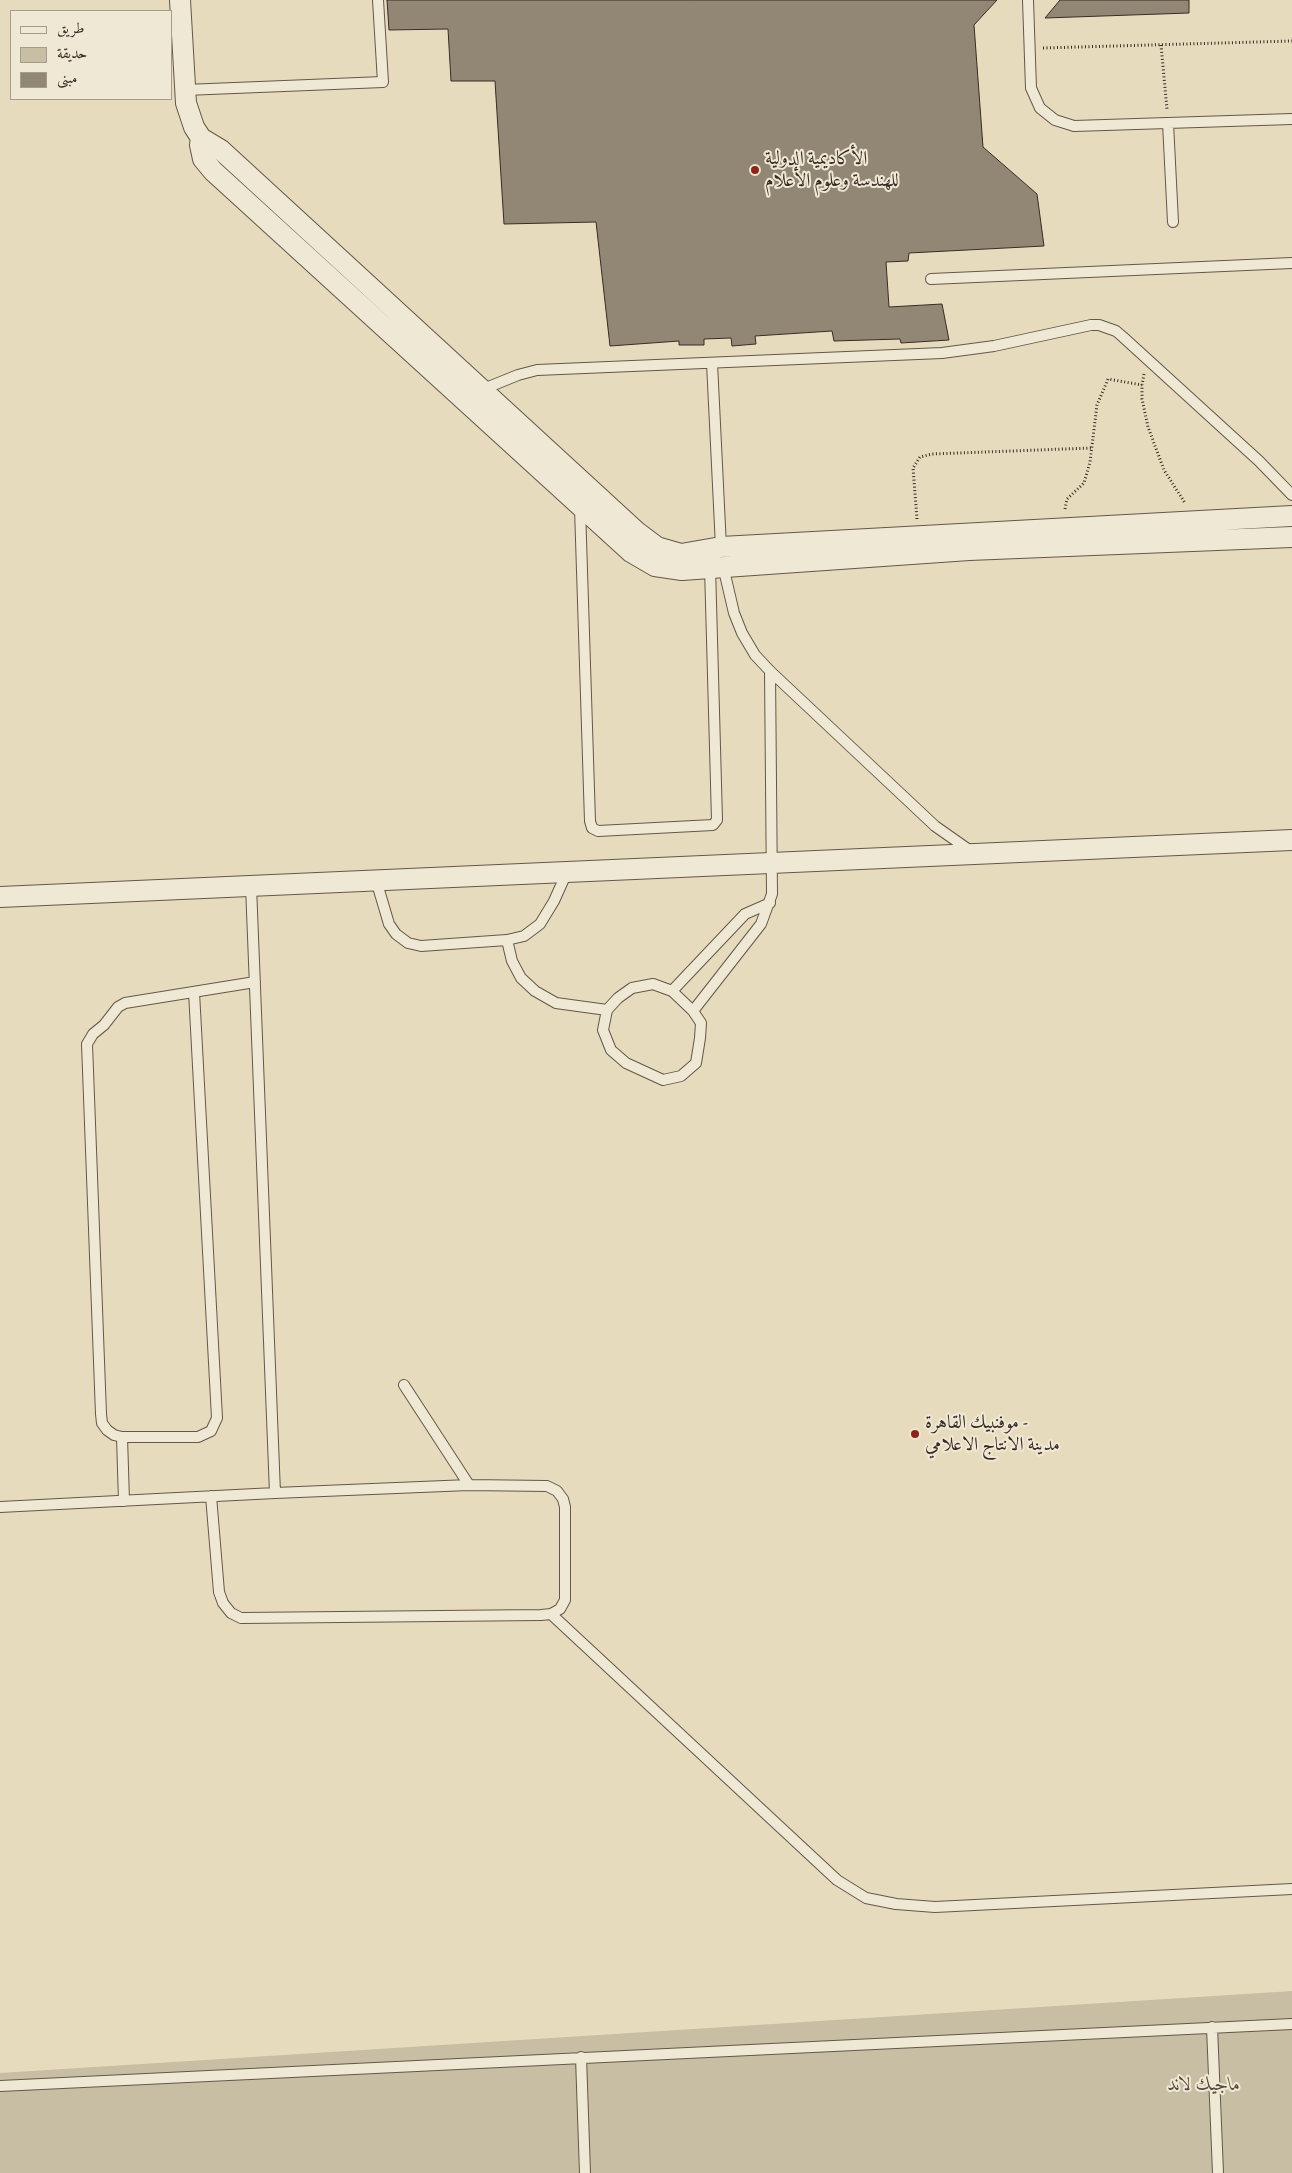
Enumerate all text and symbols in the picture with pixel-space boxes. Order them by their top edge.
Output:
legend [10,10,172,100]
text: طريق [57,18,84,37]
text: حديقة [57,43,87,62]
text: مبنى [57,68,77,87]
place label: الأكاديمية الدولية للهندسة وعلوم الأعلام [765,148,899,192]
marker: الأكاديمية الدولية للهندسة وعلوم الأعلام [749,164,761,176]
place label: موفنبيك القاهرة - مدينة الانتاج الاعلامي [925,1412,1060,1456]
marker: موفنبيك القاهرة - مدينة الانتاج الاعلامي [909,1428,921,1440]
park label: ماجيك لاند [1168,2074,1240,2096]

